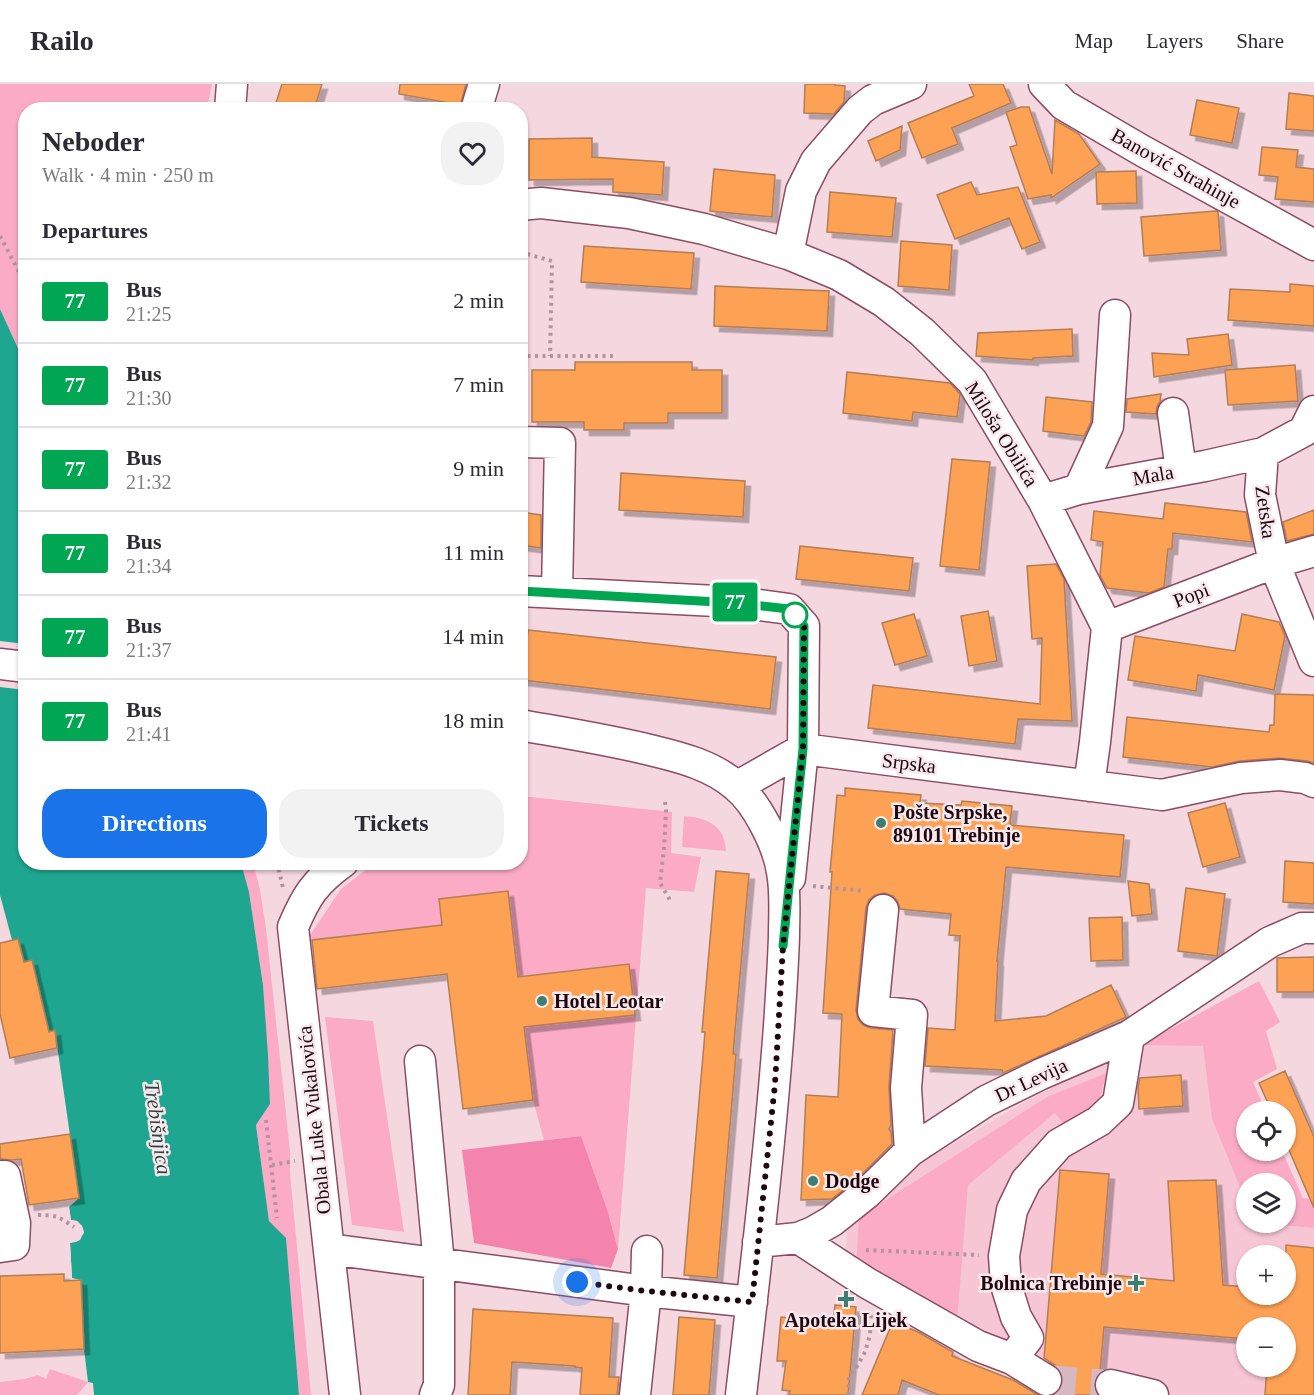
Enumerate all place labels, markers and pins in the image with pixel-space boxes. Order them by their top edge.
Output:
unlabelled marker [782,602,808,628]
place label: Pošte Srpske, 89101 Trebinje [893,801,1020,847]
marker: Pošte Srpske, 89101 Trebinje [874,816,888,830]
place label: Hotel Leotar [554,990,664,1012]
marker: Hotel Leotar [535,994,549,1008]
place label: Dodge [825,1170,880,1193]
marker: Dodge [806,1174,820,1188]
place label: Bolnica Trebinje [980,1272,1122,1295]
marker: Bolnica Trebinje [1127,1274,1145,1292]
marker: Apoteka Lijek [839,1292,853,1306]
place label: Apoteka Lijek [785,1309,908,1332]

